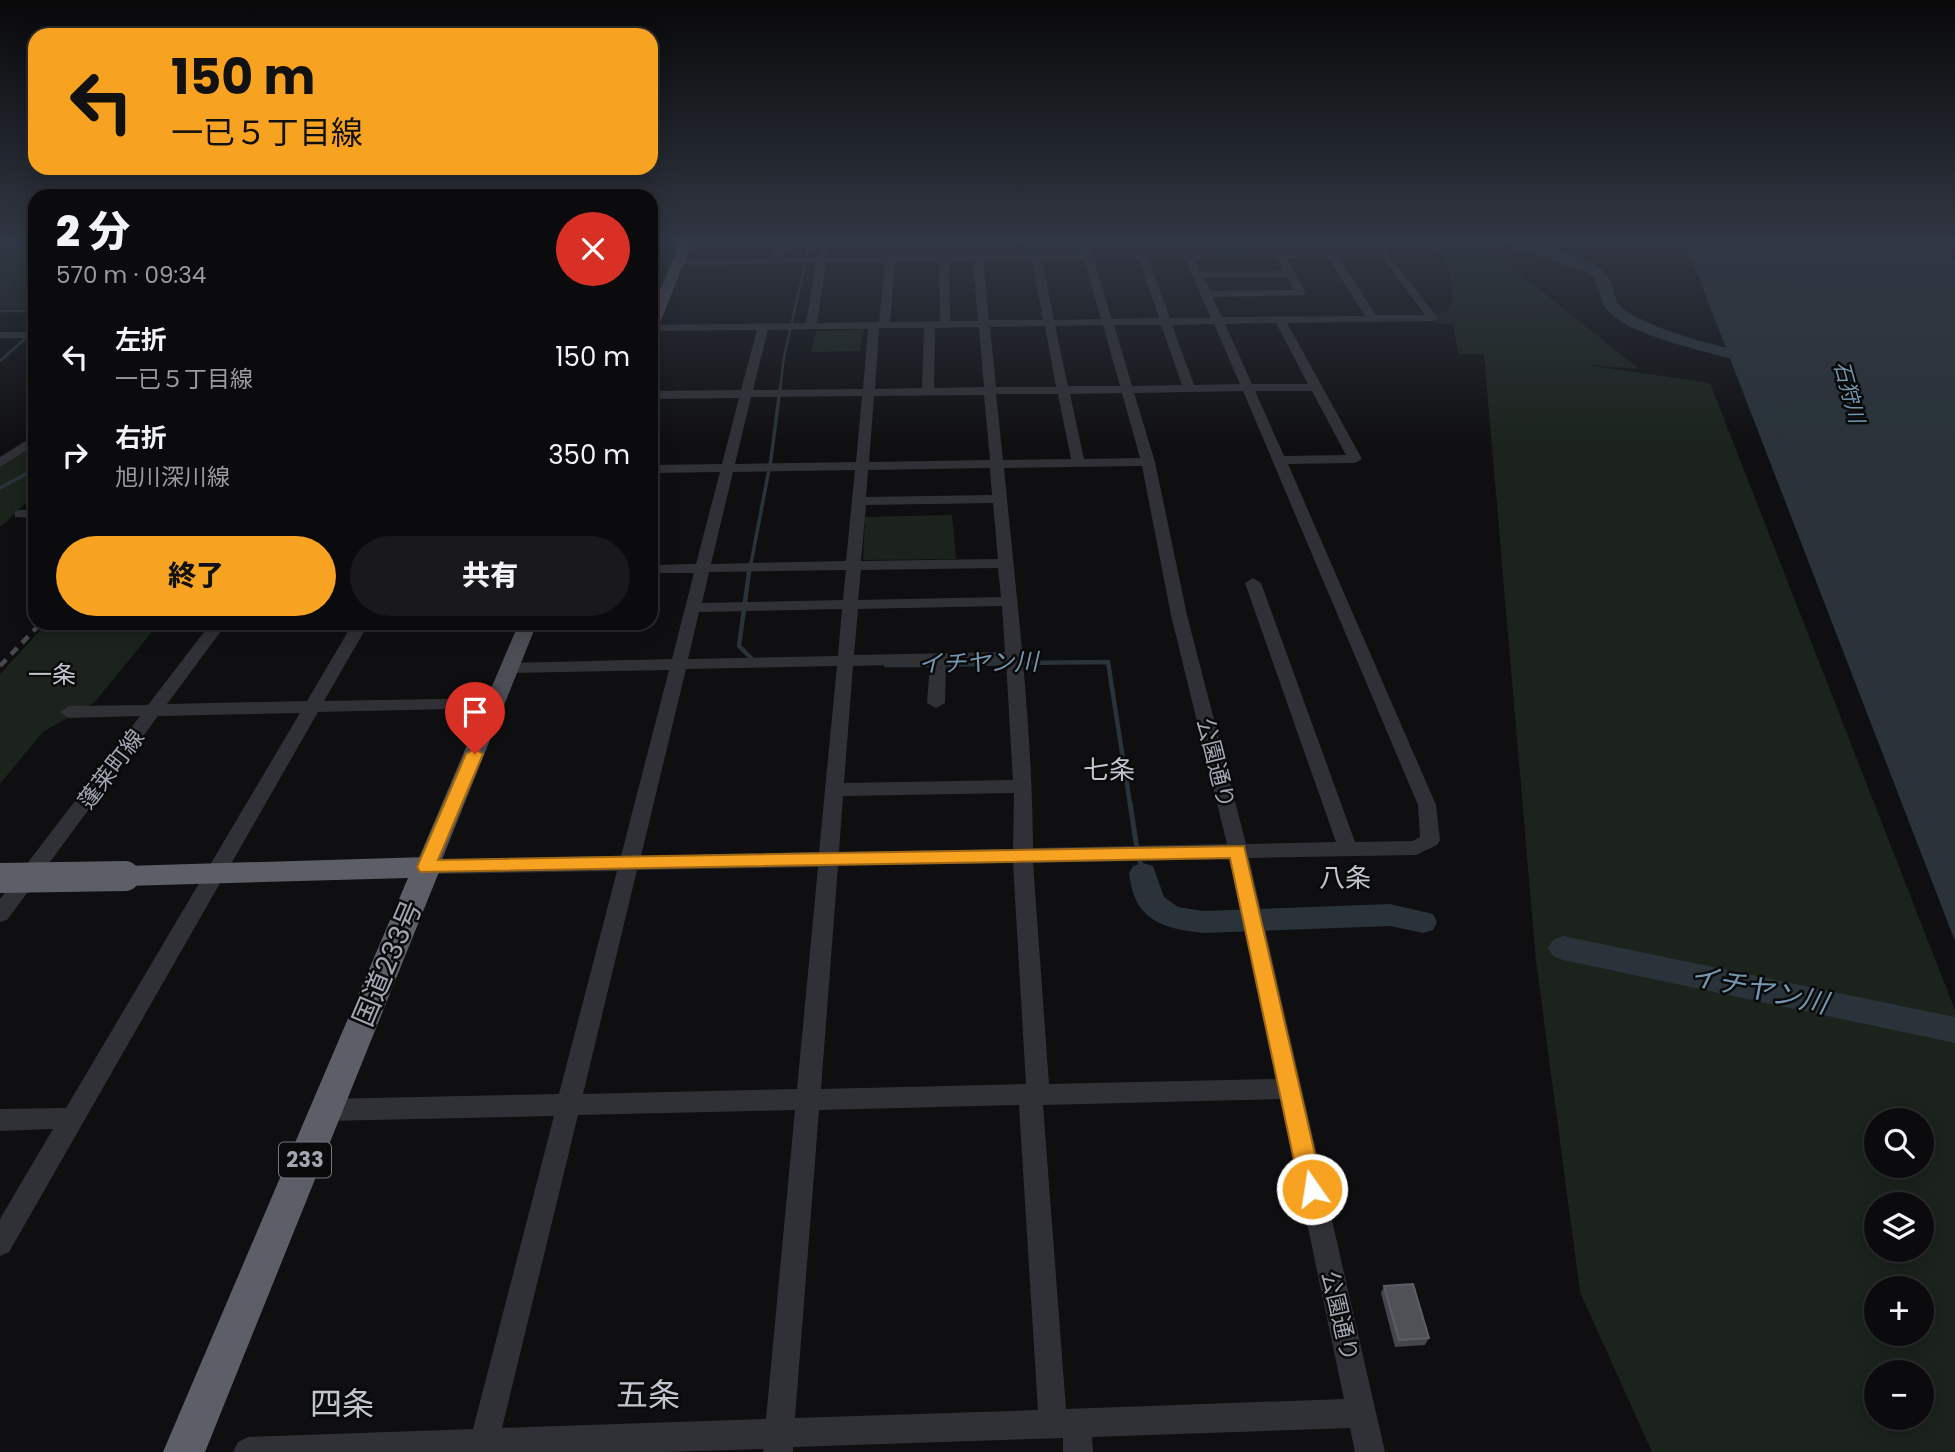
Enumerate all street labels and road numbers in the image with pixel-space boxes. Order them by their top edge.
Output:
street label: 公園通り [1189,714,1243,812]
street label: 蓬莱町線 [71,723,151,815]
street label: 国道233号 [344,894,431,1032]
road number: 233 [279,1142,331,1178]
street label: 公園通り [1314,1268,1366,1364]

